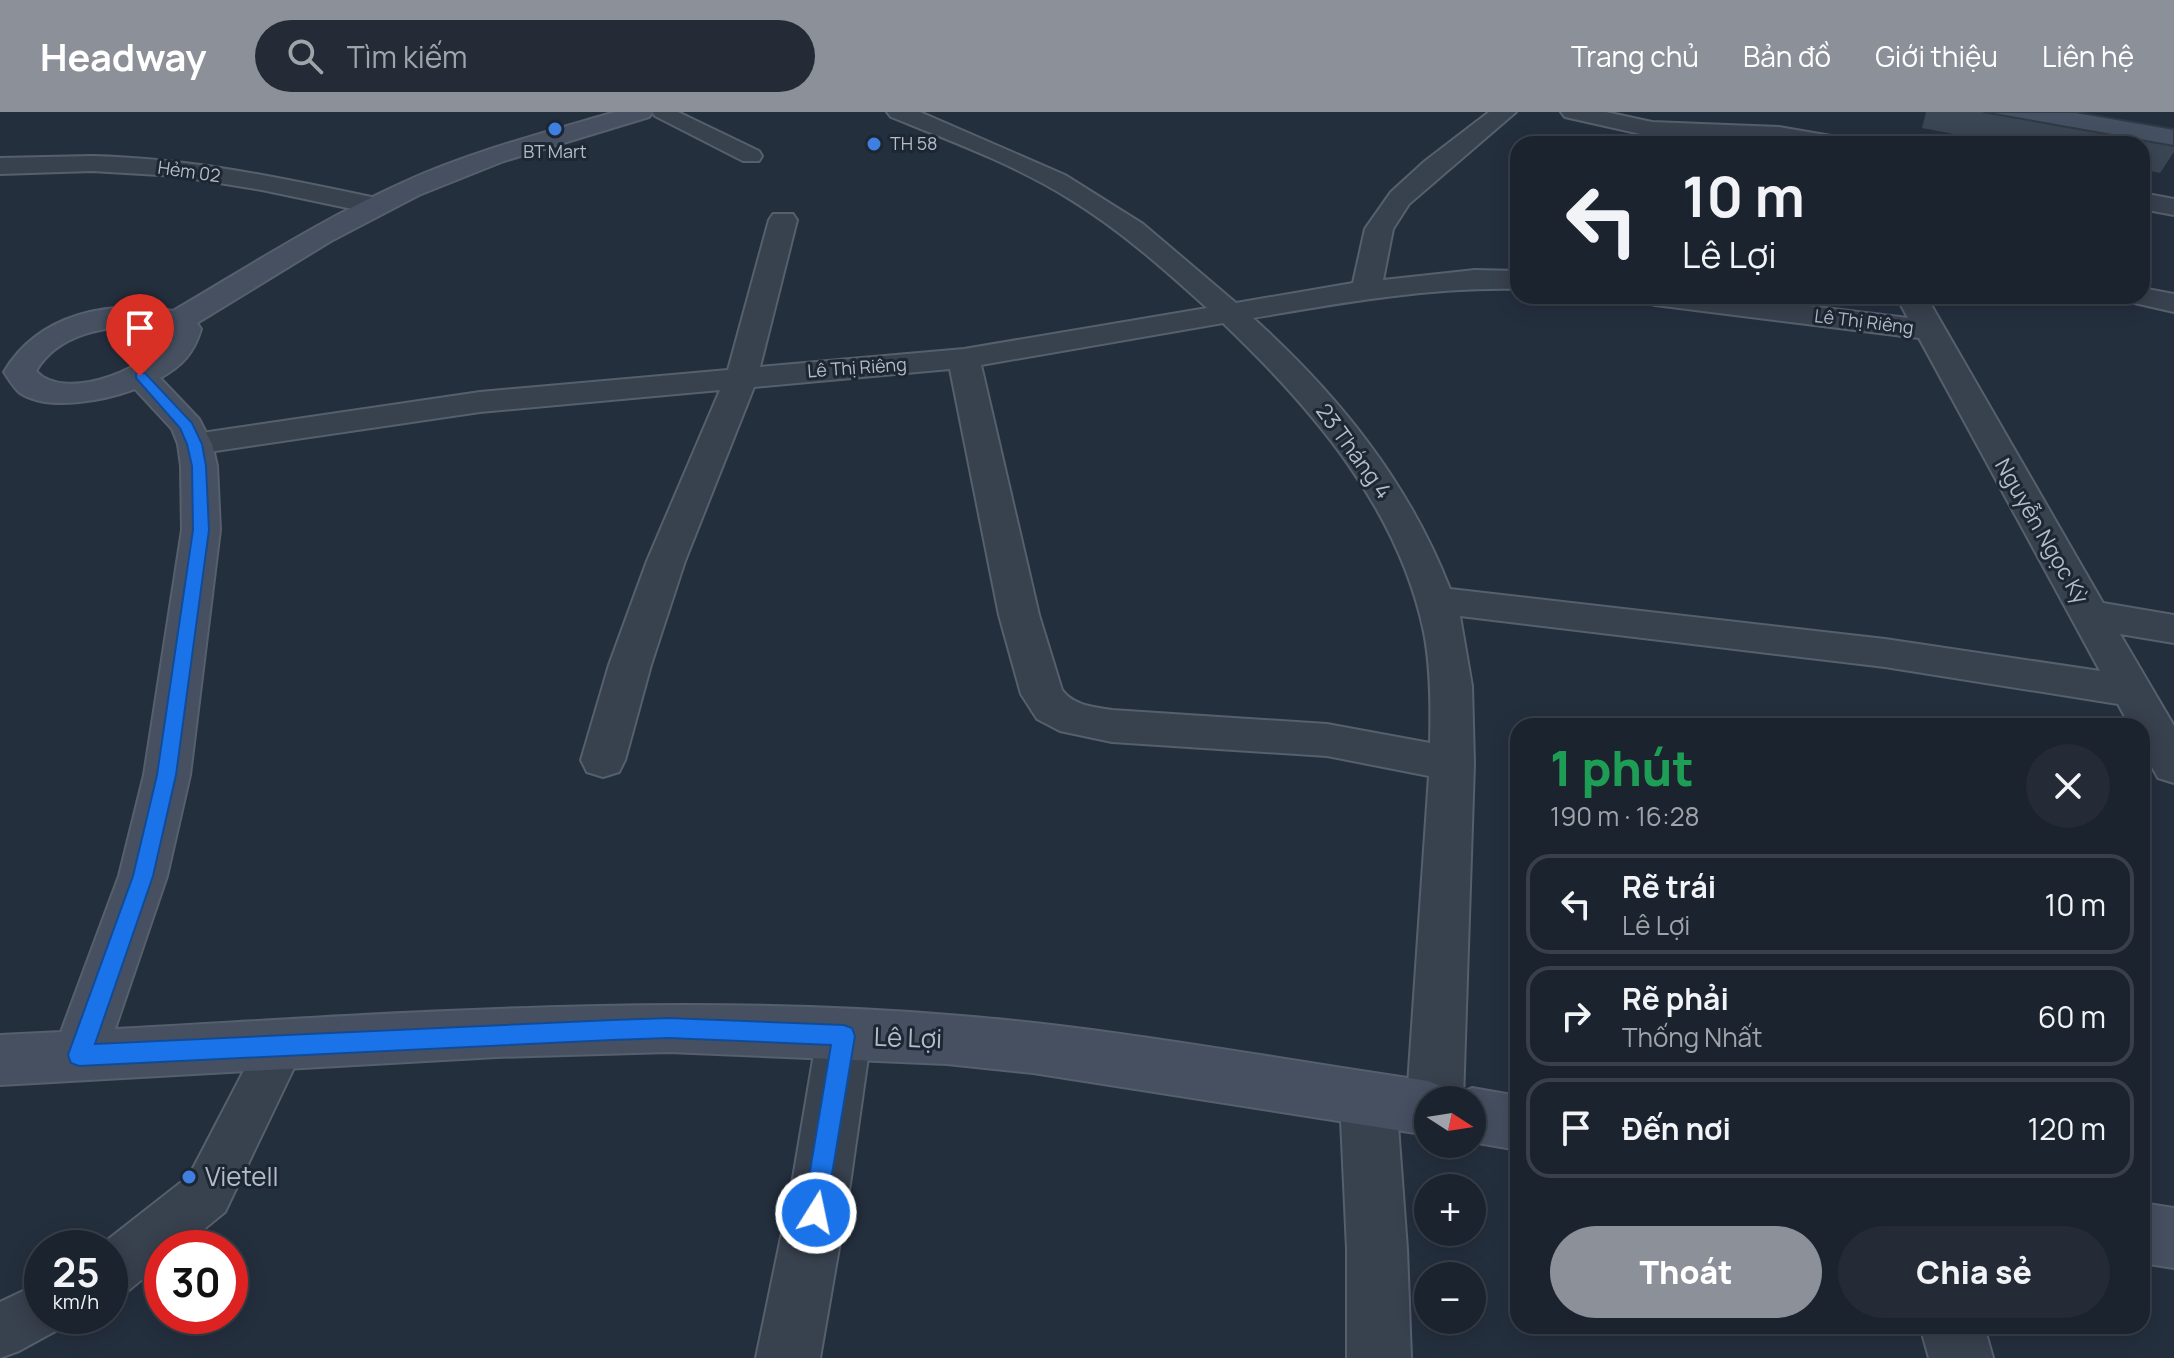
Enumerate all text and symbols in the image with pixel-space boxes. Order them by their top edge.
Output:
search box [255,20,815,92]
text: Headway [40,30,207,82]
icon: search [283,34,327,78]
text: Tìm kiếm [347,36,467,77]
text: Trang chủ [1571,37,1699,75]
text: Bản đồ [1743,37,1831,75]
text: Giới thiệu [1875,37,1998,75]
text: Liên hệ [2042,37,2134,75]
marker: BT Mart [546,120,564,138]
place label: TH 58 [890,131,938,155]
marker: TH 58 [865,135,883,153]
place label: BT Mart [523,139,587,163]
street label: Hẻm 02 [156,155,222,187]
text: 10 m [1682,157,1805,234]
icon: left [1550,168,1654,272]
text: Lê Lợi [1682,230,1777,279]
pin [106,294,174,376]
street label: Lê Thị Riêng [1813,303,1915,339]
icon: arrive [118,306,162,350]
street label: Lê Thị Riêng [806,352,907,382]
street label: 23 Tháng 4 [1309,397,1399,505]
street label: Nguyễn Ngọc Kỳ [1988,453,2096,610]
text: 1 phút [1550,735,1694,800]
button: close [2026,744,2110,828]
text: 190 m · 16:28 [1550,798,1700,834]
text: Rẽ trái [1622,866,1716,907]
icon: left [1554,882,1598,926]
text: 10 m [2045,884,2106,925]
text: Lê Lợi [1622,907,1690,943]
text: Rẽ phải [1622,978,1729,1019]
icon: right [1554,994,1598,1038]
text: 60 m [2038,996,2106,1037]
street label: Lê Lợi [873,1018,943,1056]
text: Thống Nhất [1622,1019,1762,1055]
north arrow [1414,1086,1486,1158]
map controls [1414,1086,1486,1334]
icon: arrive [1554,1106,1598,1150]
text: Đến nơi [1622,1108,1731,1149]
text: 120 m [2027,1108,2106,1149]
place label: Vietell [205,1158,279,1194]
marker: Vietell [180,1168,198,1186]
position arrow [774,1171,858,1255]
button: + [1414,1174,1486,1246]
button: Thoát [1550,1226,1822,1318]
button: Chia sẻ [1838,1226,2110,1318]
speed limit sign: 30 [144,1230,248,1334]
text: 25 [52,1244,100,1299]
button: − [1414,1262,1486,1334]
text: km/h [53,1288,99,1315]

